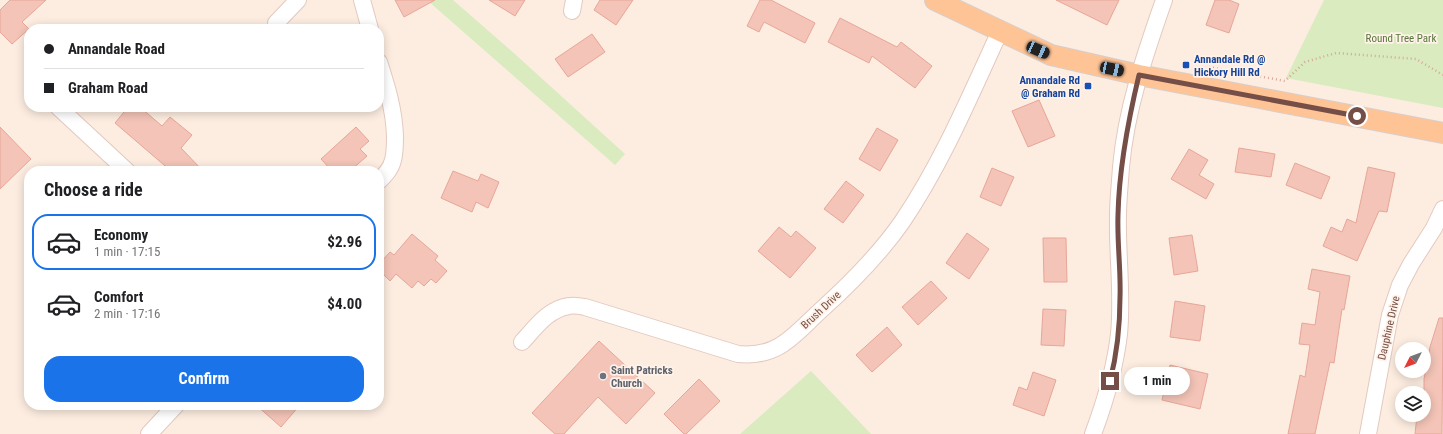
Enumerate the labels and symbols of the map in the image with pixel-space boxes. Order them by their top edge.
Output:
park label: Round Tree Park [1366,32,1436,45]
car [1025,40,1051,60]
place label: Annandale Rd @ Hickory Hill Rd [1194,53,1265,79]
marker: Annandale Rd @ Hickory Hill Rd [1181,60,1191,70]
car [1099,61,1125,77]
place label: Annandale Rd @ Graham Rd [1020,74,1080,100]
marker: Annandale Rd @ Graham Rd [1083,81,1093,91]
route start [1348,107,1366,125]
street label: Brush Drive [798,288,844,332]
street label: Dauphine Drive [1375,295,1403,361]
north arrow [1395,342,1431,378]
place label: Saint Patricks Church [611,364,673,390]
callout: 1 min [1124,367,1190,395]
marker: Saint Patricks Church [598,371,608,381]
route end [1101,372,1119,390]

